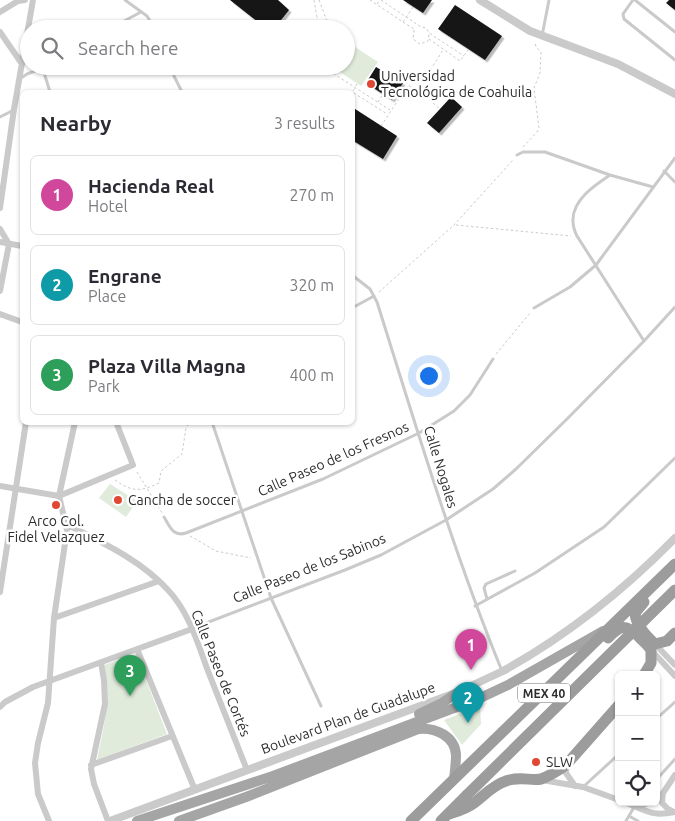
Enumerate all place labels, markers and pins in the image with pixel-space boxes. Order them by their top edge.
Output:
place label: Universidad Tecnológica de Coahuila [381,68,532,100]
marker: Universidad Tecnológica de Coahuila [365,78,377,90]
place label: Cancha de soccer [128,492,237,508]
marker: Cancha de soccer [112,494,124,506]
marker: Arco Col. Fidel Velazquez [50,499,62,511]
place label: Arco Col. Fidel Velazquez [7,513,105,545]
pin: 1 [455,629,487,670]
pin: 3 [114,655,146,696]
pin: 2 [452,682,484,723]
place label: SLW [546,754,573,770]
marker: SLW [530,756,542,768]

